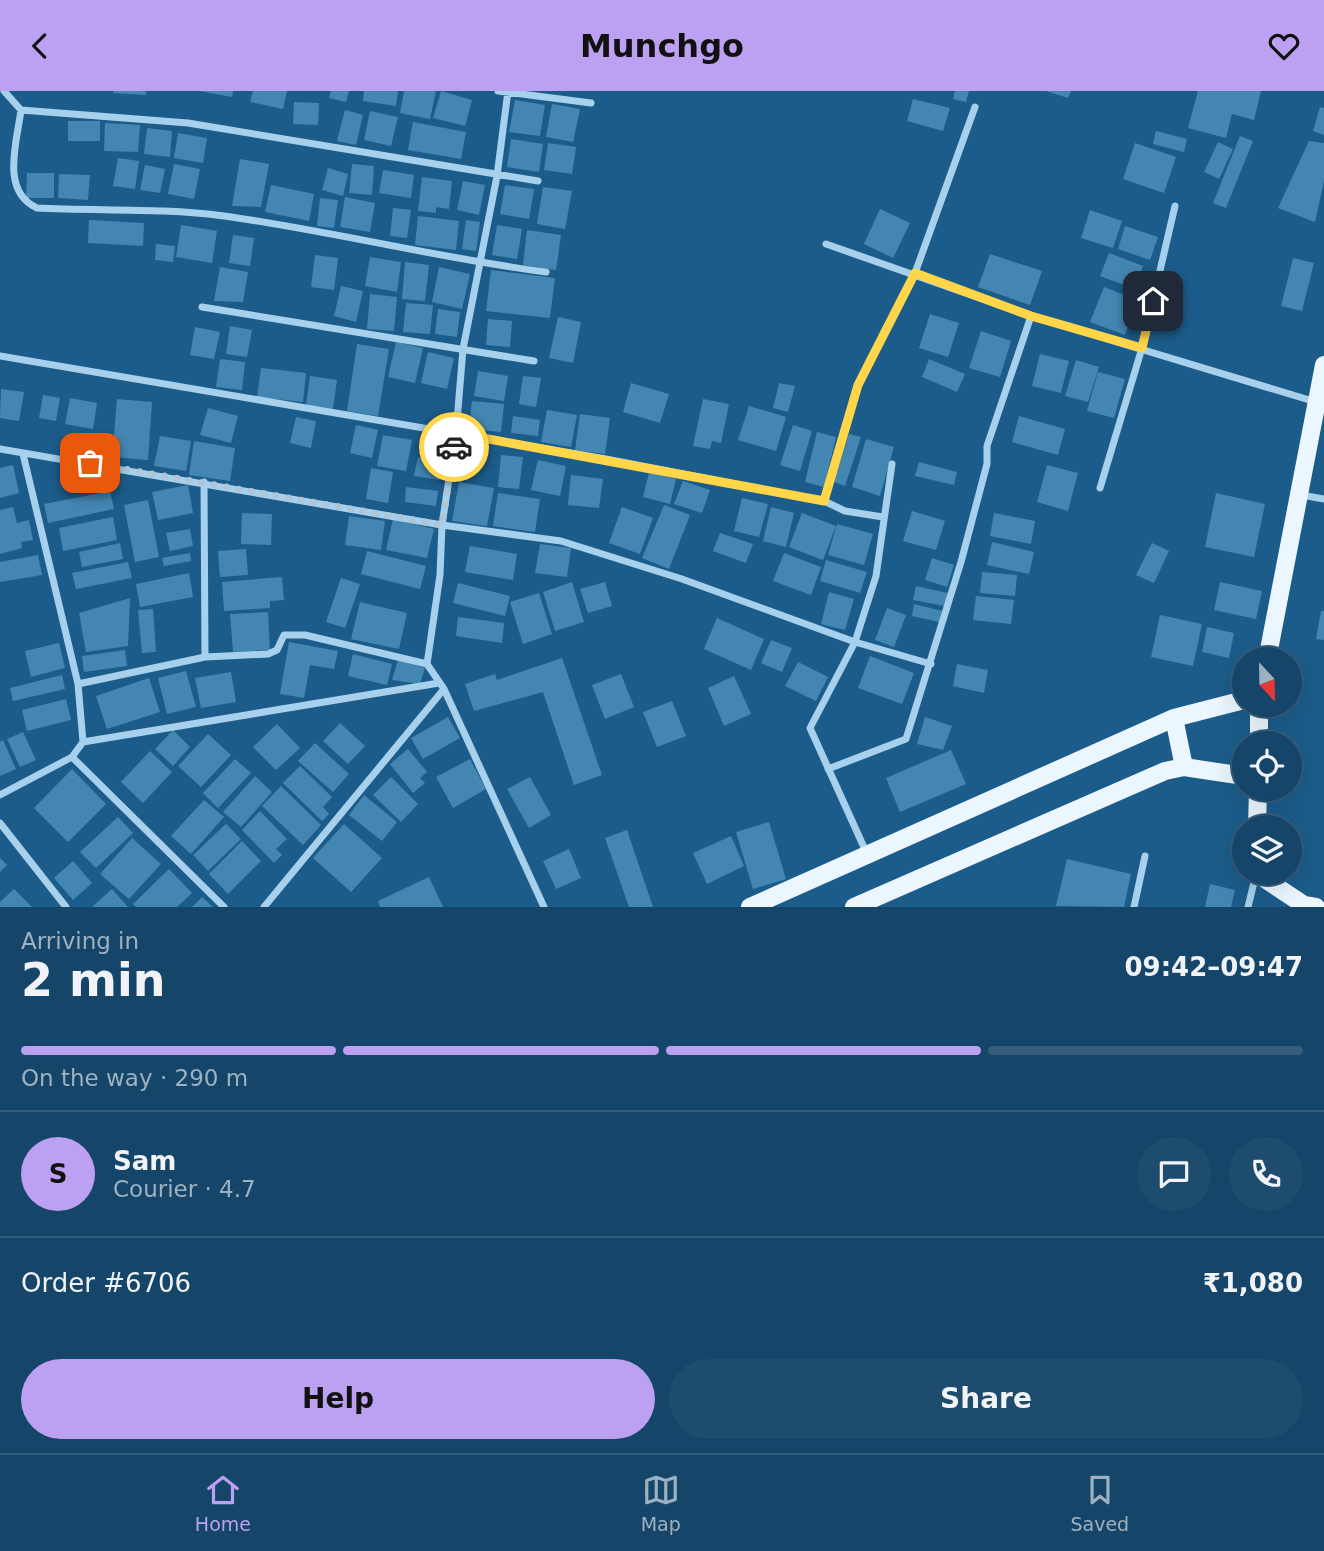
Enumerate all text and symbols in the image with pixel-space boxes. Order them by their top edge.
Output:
icon: back [21,27,59,65]
text: Munchgo [580,27,744,65]
icon: heart [1265,27,1303,65]
pin [1123,271,1183,331]
icon: home [1134,282,1172,320]
courier [419,412,489,482]
icon: car [435,428,473,466]
pin [60,433,120,493]
icon: bag [71,444,109,482]
north arrow [1232,647,1302,717]
map controls [1232,647,1302,885]
button: locate [1232,731,1302,801]
button: layers [1232,815,1302,885]
text: Arriving in [21,928,139,954]
text: 09:42–09:47 [1124,952,1303,982]
text: 2 min [21,953,165,1007]
text: On the way · 290 m [21,1065,248,1091]
button: chat [1137,1137,1211,1211]
button: phone [1229,1137,1303,1211]
text: Sam [113,1146,176,1176]
text: S [49,1159,67,1189]
text: Courier · 4.7 [113,1176,256,1202]
text: Order #6706 [21,1268,191,1298]
text: ₹1,080 [1203,1268,1303,1298]
button: Help [21,1359,655,1439]
button: Share [669,1359,1303,1439]
tab: Home [195,1471,251,1535]
tab: Map [641,1471,681,1535]
tab: Saved [1070,1471,1129,1535]

